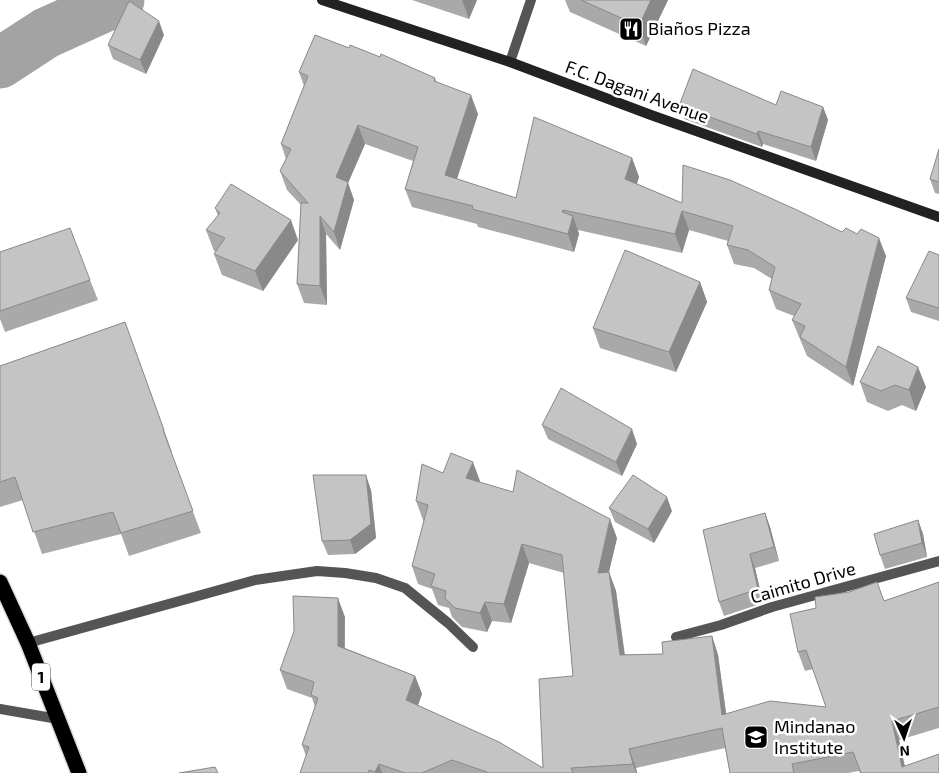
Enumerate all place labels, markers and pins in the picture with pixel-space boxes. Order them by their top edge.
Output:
restaurant icon: Biaños Pizza [618,16,644,42]
place label: Biaños Pizza [648,17,751,39]
place label: Mindanao Institute [774,715,855,758]
school or university icon: Mindanao Institute [743,724,769,750]

